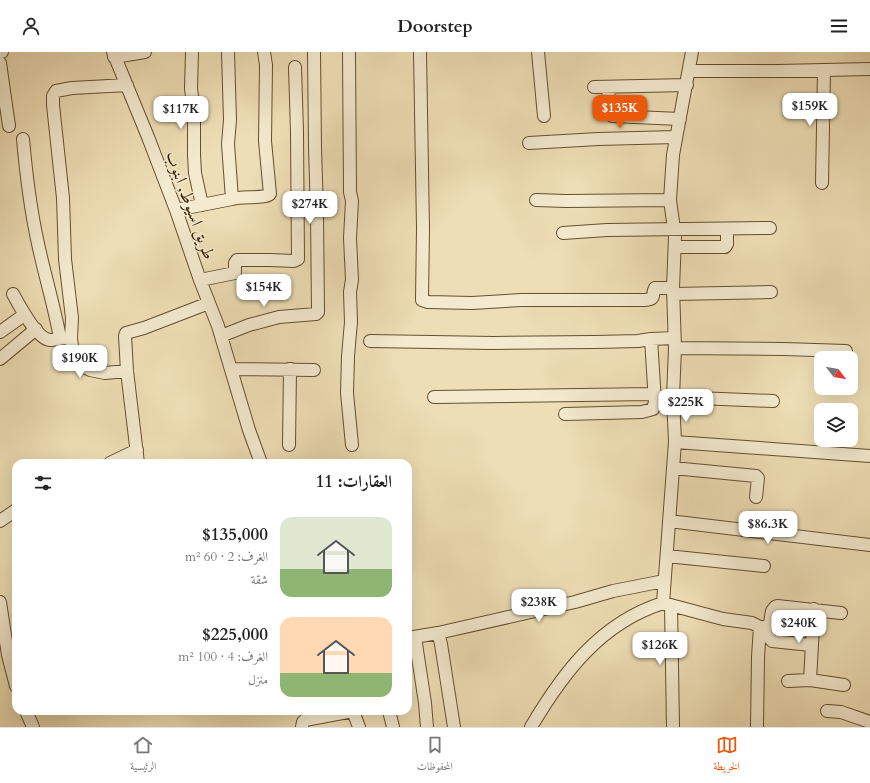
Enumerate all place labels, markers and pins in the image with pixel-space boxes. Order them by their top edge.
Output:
pin: $159K [782,93,838,127]
pin: $135K [592,95,648,129]
pin: $117K [153,96,209,130]
pin: $274K [282,191,338,225]
pin: $154K [236,274,292,308]
pin: $190K [52,345,108,379]
pin: $225K [658,389,714,423]
pin: $86.3K [735,511,801,545]
pin: $238K [511,589,567,623]
pin: $240K [771,610,827,644]
pin: $126K [632,632,688,666]

